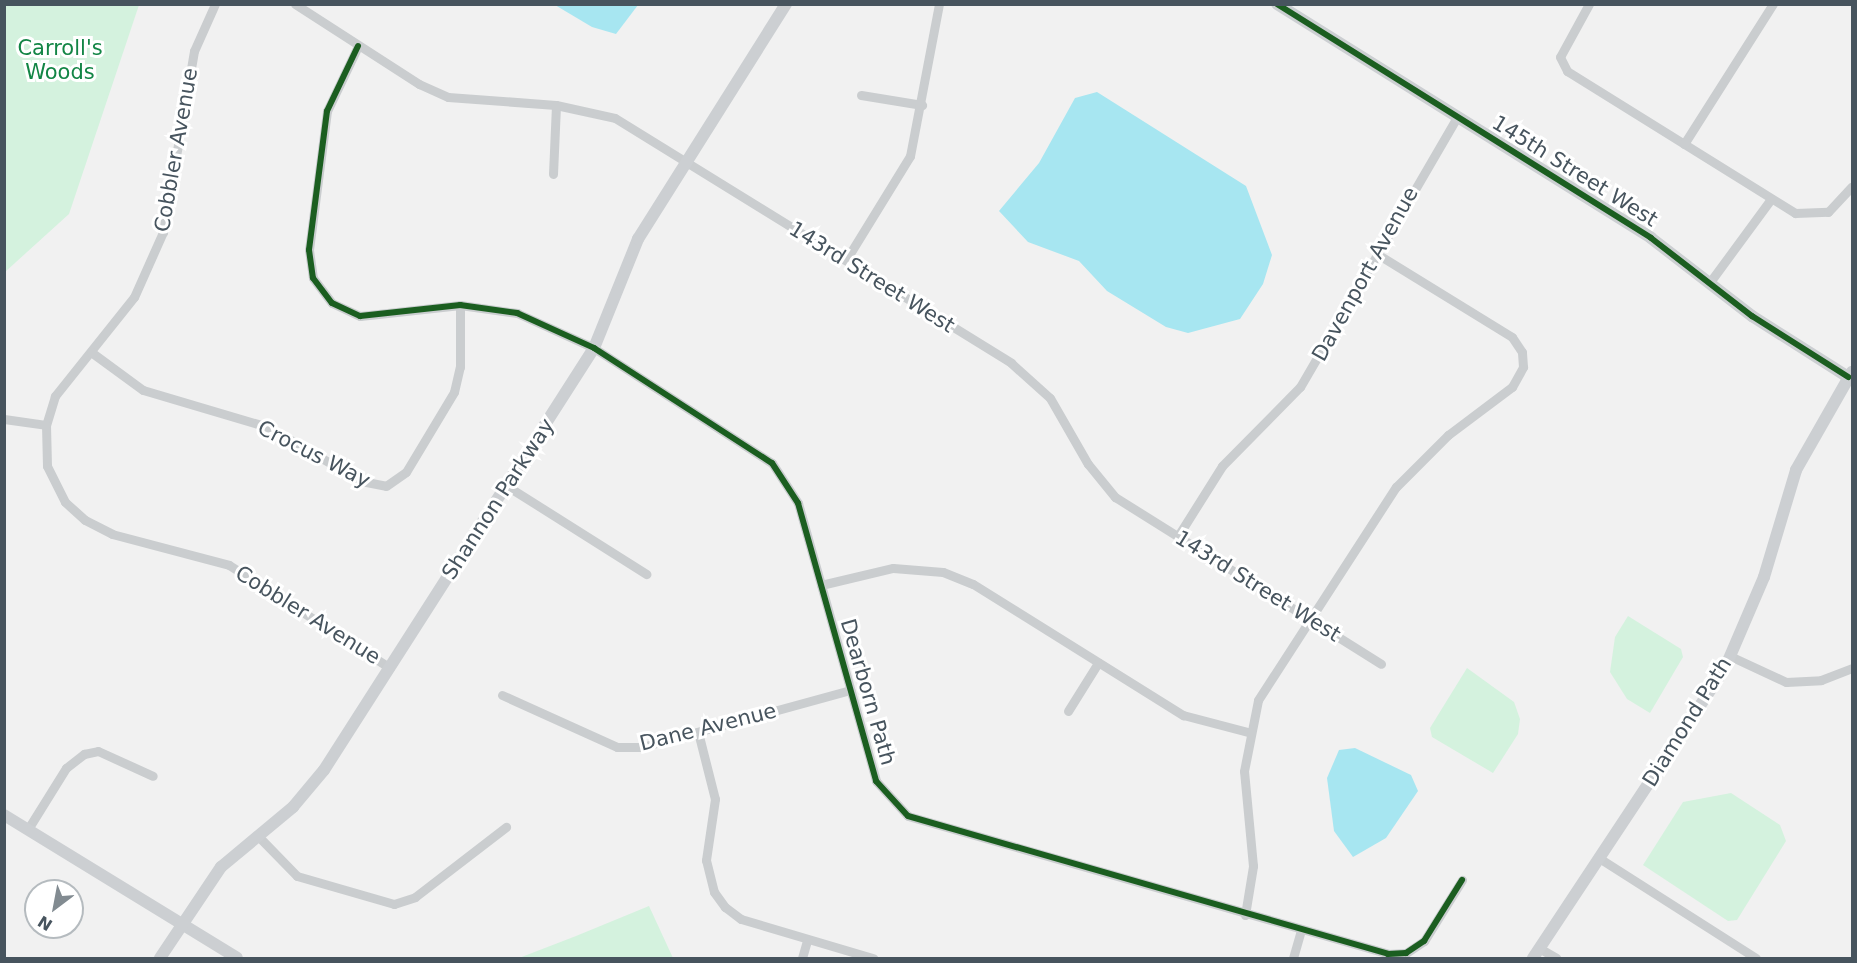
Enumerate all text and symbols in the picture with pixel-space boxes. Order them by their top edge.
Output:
park label: Carroll's Woods [17,35,103,85]
street label: Cobbler Avenue [149,66,203,234]
street label: 145th Street West [1488,110,1662,232]
street label: Davenport Avenue [1307,182,1423,366]
street label: 143rd Street West [785,216,959,338]
street label: Shannon Parkway [437,414,559,584]
street label: Crocus Way [254,415,374,493]
street label: 143rd Street West [1171,525,1345,647]
street label: Cobbler Avenue [231,560,385,670]
street label: Dearborn Path [835,616,901,768]
street label: Diamond Path [1637,653,1737,791]
street label: Dane Avenue [637,698,779,756]
north arrow [24,879,84,939]
text: N [35,911,56,935]

